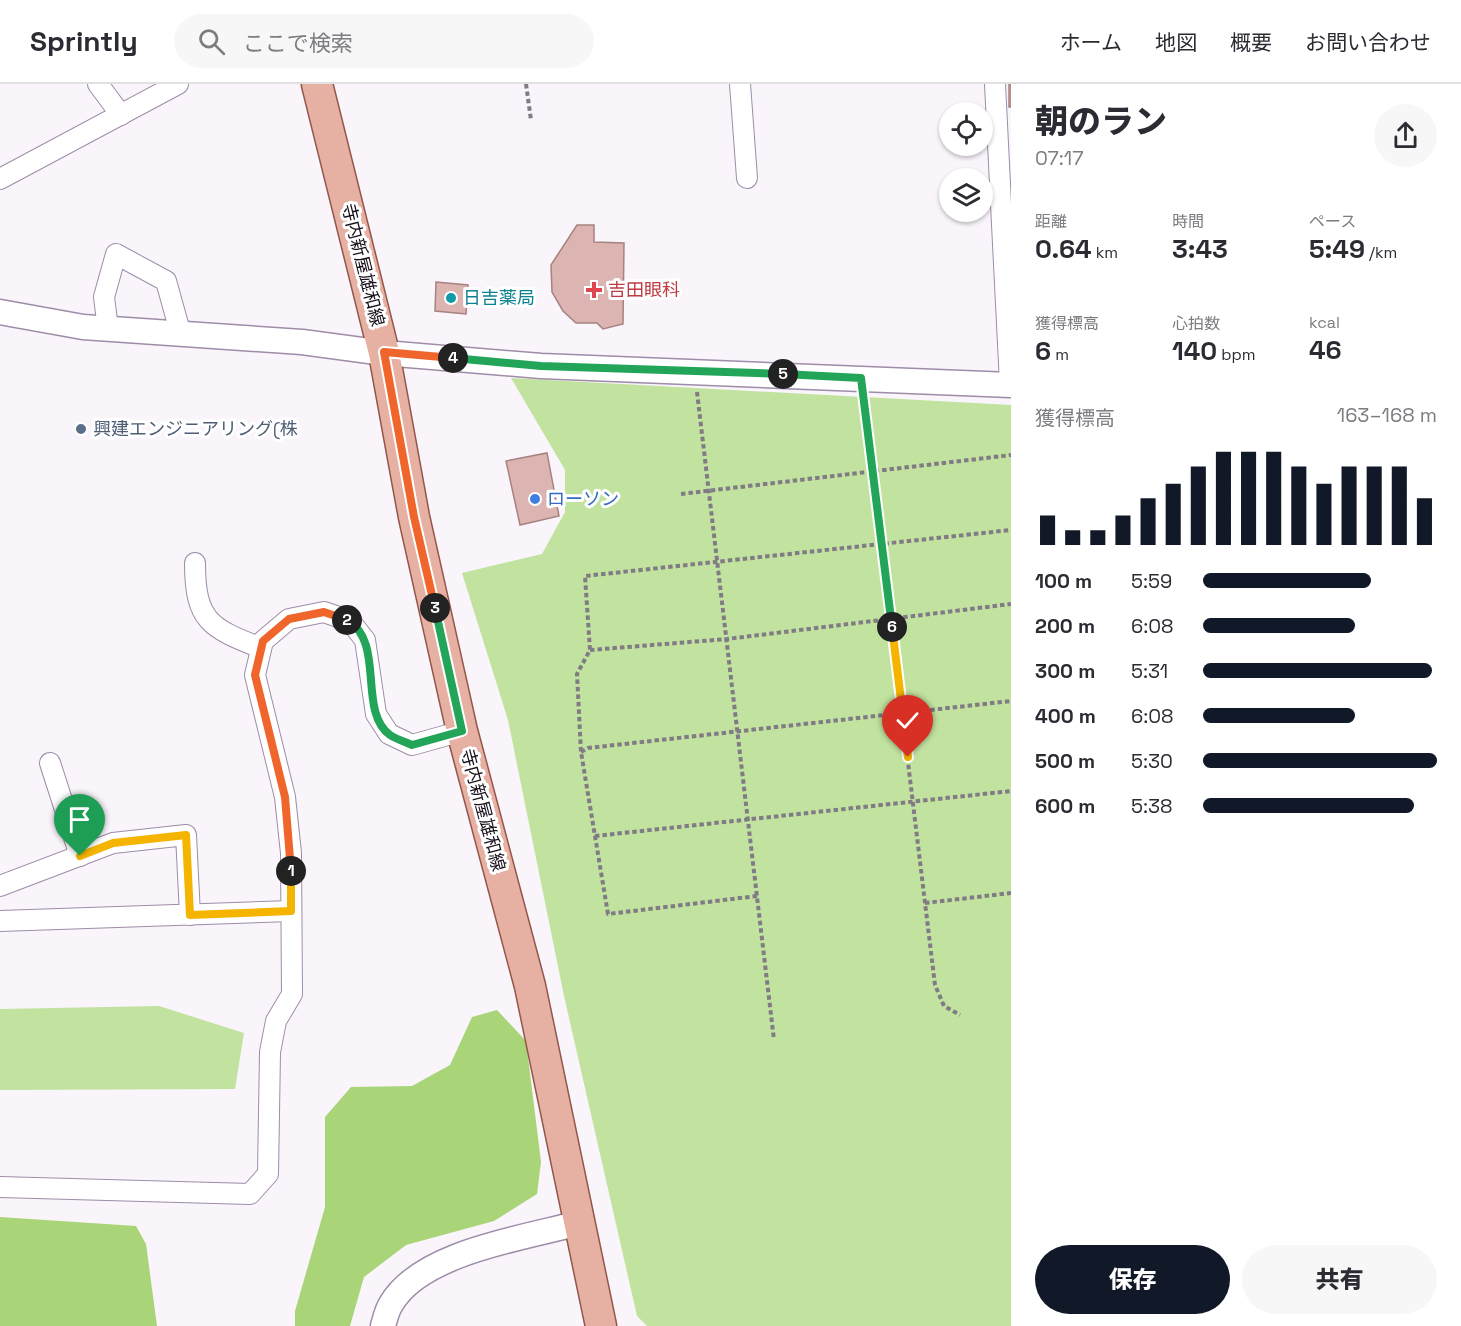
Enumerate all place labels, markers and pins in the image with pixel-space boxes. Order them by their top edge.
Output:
place label: 吉田眼科 [608,278,680,301]
marker: 吉田眼科 [585,281,603,299]
place label: 日吉薬局 [463,286,535,309]
marker: 日吉薬局 [444,291,458,305]
pin: 4 [438,343,468,373]
pin: 5 [768,359,798,389]
place label: 興建エンジニアリング(株 [93,417,298,440]
marker: 興建エンジニアリング(株 [74,422,88,436]
place label: ローソン [547,487,619,510]
marker: ローソン [528,492,542,506]
pin: 3 [420,593,450,623]
pin: 2 [332,605,362,635]
pin: 6 [877,612,907,642]
pin [882,695,933,757]
pin [54,794,105,856]
pin: 1 [276,856,306,886]

